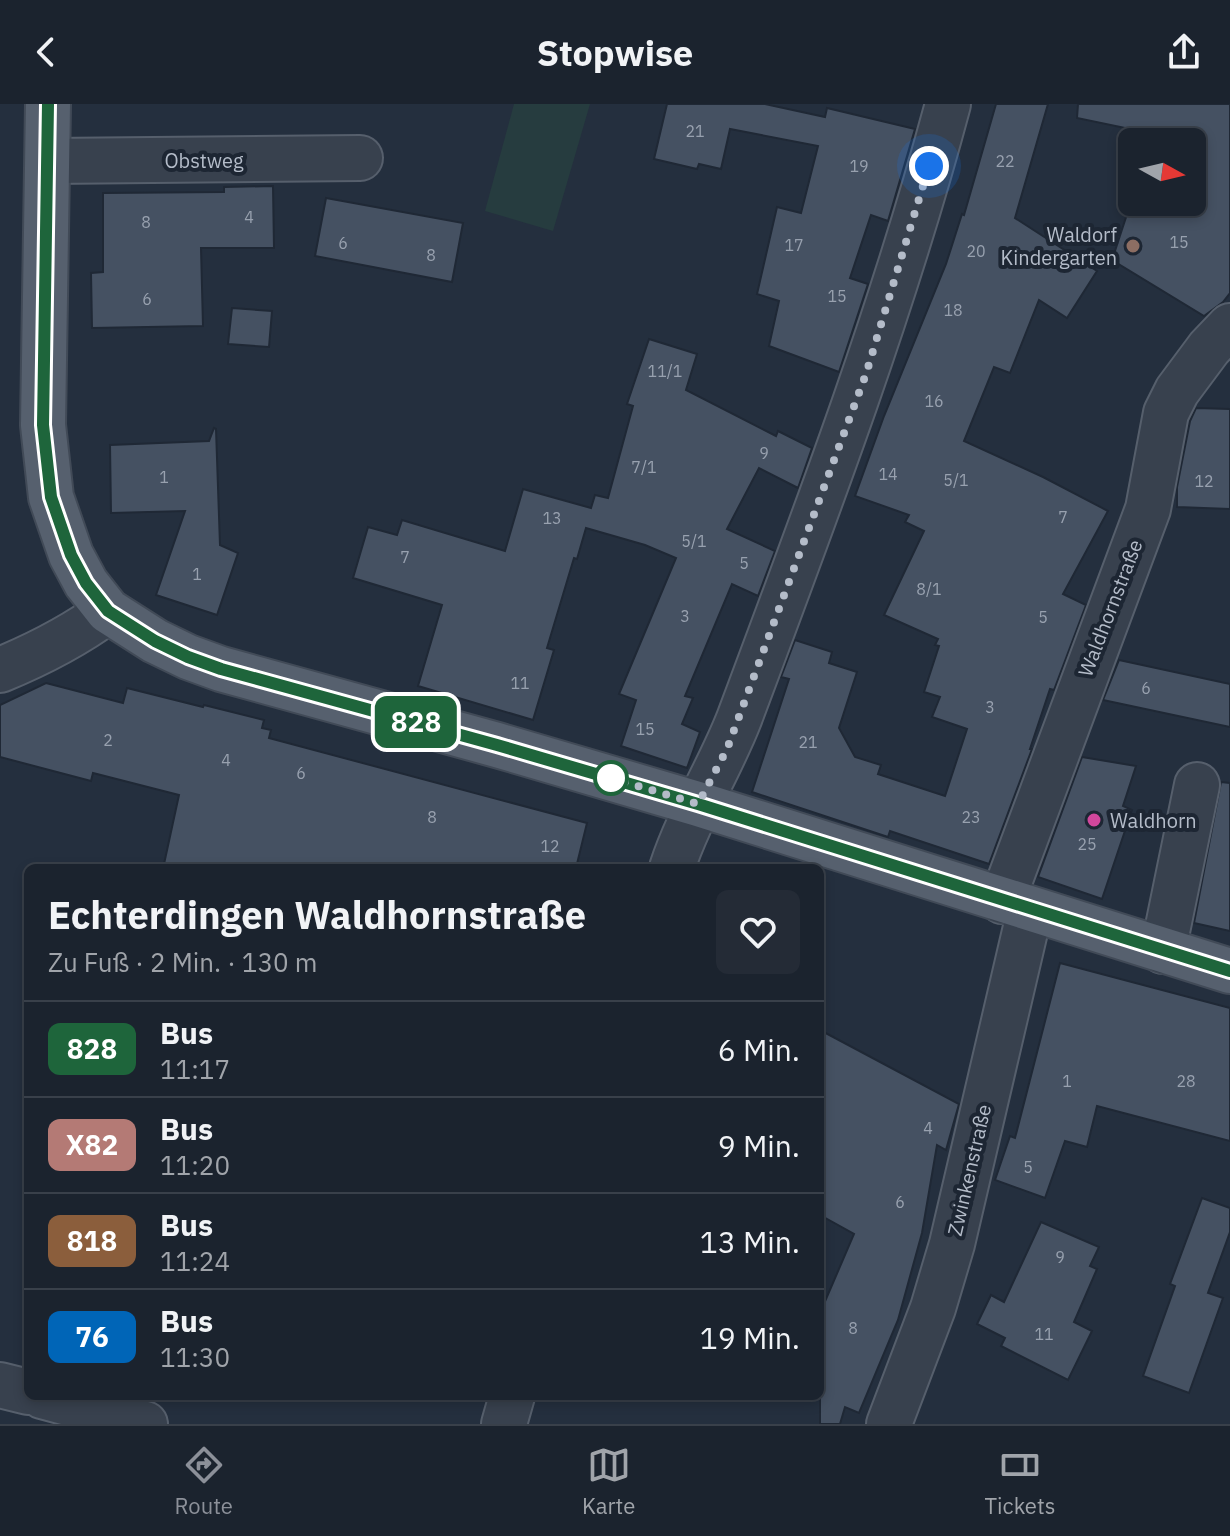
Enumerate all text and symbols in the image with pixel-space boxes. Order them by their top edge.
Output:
text: Stopwise [537,29,693,76]
icon: back [24,30,68,74]
icon: share [1162,30,1206,74]
house number: 21 [685,121,705,141]
north arrow [1118,128,1206,216]
map controls [1118,128,1206,216]
your location [909,146,949,186]
street label: Obstweg [164,147,244,174]
house number: 22 [995,151,1015,171]
house number: 19 [849,156,869,176]
house number: 4 [244,207,254,227]
house number: 8 [141,212,151,232]
place label: Waldorf Kindergarten [1001,221,1118,271]
house number: 15 [1169,232,1189,252]
house number: 6 [338,233,348,253]
house number: 17 [784,235,804,255]
marker: Waldorf Kindergarten [1124,237,1142,255]
house number: 20 [966,241,986,261]
house number: 8 [426,245,436,265]
house number: 15 [827,286,847,306]
house number: 6 [142,289,152,309]
house number: 18 [943,300,963,320]
house number: 11/1 [648,361,682,381]
house number: 16 [924,391,944,411]
house number: 9 [759,443,769,463]
house number: 7/1 [631,457,657,477]
house number: 14 [878,464,898,484]
house number: 1 [159,467,169,487]
house number: 5/1 [943,470,969,490]
house number: 12 [1194,471,1214,491]
house number: 7 [1058,507,1068,527]
house number: 13 [542,508,562,528]
house number: 5/1 [681,531,707,551]
street label: Waldhornstraße [1071,535,1149,681]
house number: 7 [400,547,410,567]
house number: 5 [739,553,749,573]
house number: 1 [192,564,202,584]
house number: 8/1 [916,579,942,599]
house number: 3 [680,606,690,626]
house number: 5 [1038,607,1048,627]
house number: 11 [510,673,530,693]
house number: 6 [1141,678,1151,698]
line badge: 828 [370,696,462,748]
house number: 3 [985,697,995,717]
text: 828 [391,703,441,740]
house number: 15 [635,719,655,739]
house number: 2 [103,730,113,750]
house number: 21 [798,732,818,752]
house number: 4 [221,750,231,770]
unlabelled marker [594,761,628,795]
house number: 6 [296,763,306,783]
house number: 8 [427,807,437,827]
house number: 23 [961,807,981,827]
place label: Waldhorn [1110,807,1197,834]
marker: Waldhorn [1085,811,1103,829]
house number: 25 [1077,834,1097,854]
house number: 12 [540,836,560,856]
text: Echterdingen Waldhornstraße [48,890,586,939]
button: heart [716,890,800,974]
text: Zu Fuß · 2 Min. · 130 m [48,945,317,979]
text: Bus [160,1013,213,1052]
text: 828 [67,1030,117,1067]
text: 6 Min. [718,1030,800,1069]
text: 11:17 [160,1052,230,1086]
house number: 1 [1062,1071,1072,1091]
house number: 28 [1176,1071,1196,1091]
street label: Zwinkenstraße [941,1102,997,1238]
text: Bus [160,1109,213,1148]
house number: 4 [923,1118,933,1138]
text: X82 [66,1126,118,1163]
text: 9 Min. [718,1126,800,1165]
text: 11:20 [160,1148,230,1182]
house number: 5 [1023,1157,1033,1177]
house number: 6 [895,1192,905,1212]
text: Bus [160,1205,213,1244]
text: 818 [67,1222,117,1259]
text: 13 Min. [700,1222,800,1261]
text: 11:24 [160,1244,230,1278]
house number: 9 [1055,1247,1065,1267]
text: Bus [160,1301,213,1340]
text: 76 [75,1318,109,1355]
text: 19 Min. [700,1318,800,1357]
house number: 8 [848,1318,858,1338]
house number: 11 [1034,1324,1054,1344]
text: 11:30 [160,1340,230,1374]
tab: Route [175,1443,233,1520]
tab: Karte [582,1443,635,1520]
tab: Tickets [985,1443,1055,1520]

